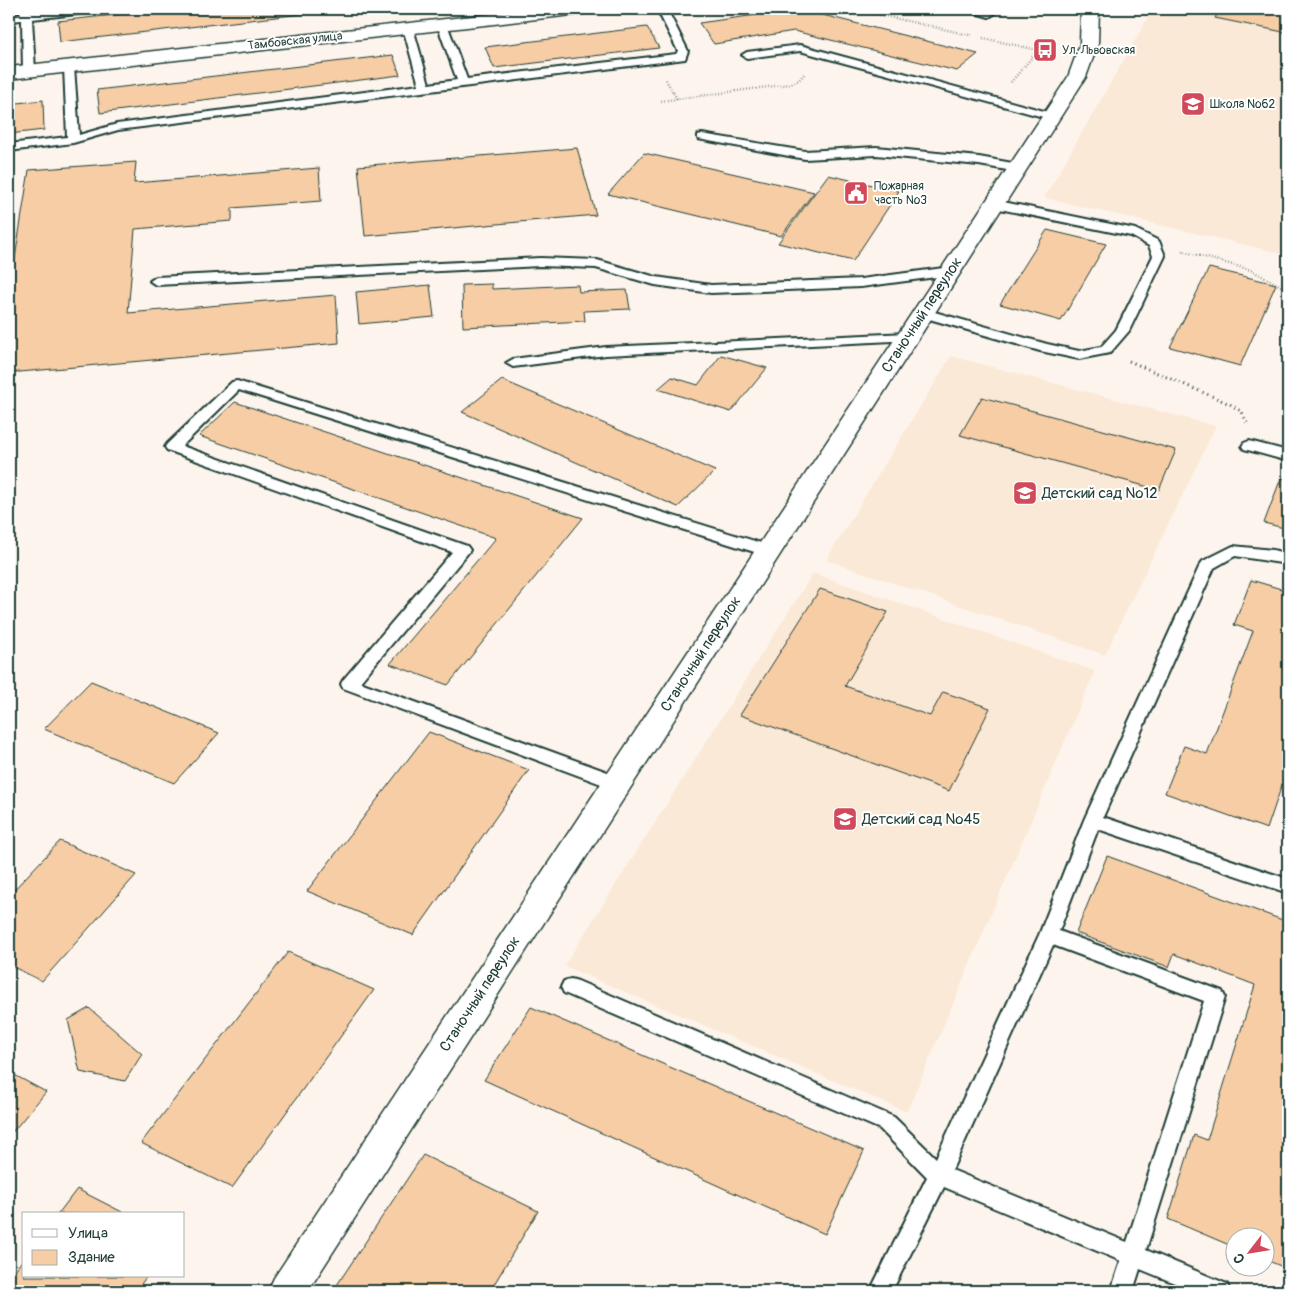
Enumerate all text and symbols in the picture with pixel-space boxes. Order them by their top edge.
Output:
street label: Тамбовская улица [247,29,344,53]
bus stop icon: Ул. Львовская [1032,37,1058,63]
place label: Ул. Львовская [1062,43,1136,58]
school or university icon: Школа №62 [1180,91,1206,117]
place label: Школа №62 [1210,97,1275,112]
place label: Пожарная часть №3 [874,179,927,208]
public building icon: Пожарная часть №3 [843,180,869,206]
street label: Станочный переулок [878,253,967,376]
school or university icon: Детский сад №12 [1012,480,1038,506]
place label: Детский сад №12 [1041,484,1158,503]
street label: Станочный переулок [657,592,746,715]
school or university icon: Детский сад №45 [832,806,858,832]
place label: Детский сад №45 [861,810,980,829]
street label: Станочный переулок [436,932,525,1055]
legend [22,1212,185,1278]
text: Улица [68,1224,108,1243]
north arrow [1224,1228,1274,1278]
text: Здание [68,1248,115,1267]
text: С [1230,1250,1249,1267]

